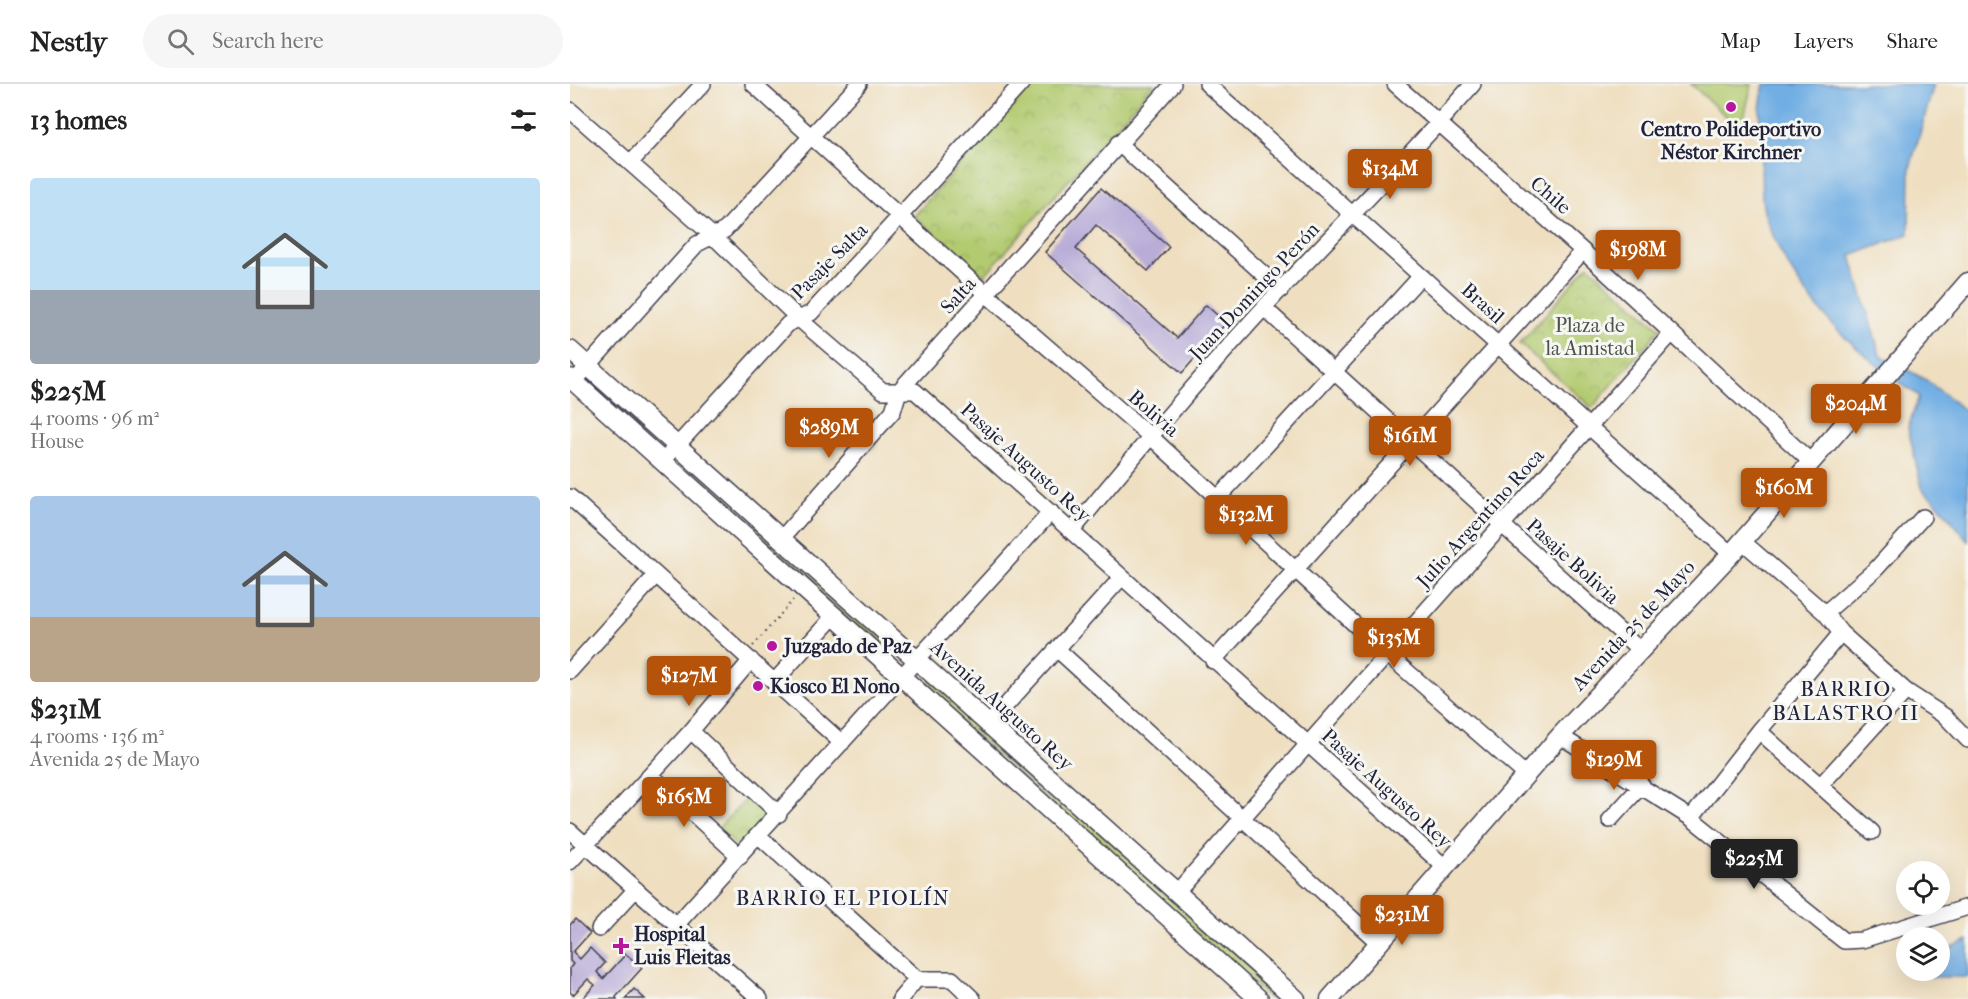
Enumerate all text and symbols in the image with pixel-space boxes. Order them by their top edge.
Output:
search box [143,14,563,68]
text: Nestly [30,25,107,58]
icon: search [164,25,197,58]
text: Search here [212,28,324,54]
text: Map [1720,29,1761,53]
text: Layers [1794,29,1853,53]
text: Share [1886,29,1938,53]
marker: Centro Polideportivo Néstor Kirchner [1724,100,1738,114]
icon: filters [507,104,540,137]
text: 13 homes [30,105,127,136]
place label: Centro Polideportivo Néstor Kirchner [1641,118,1821,164]
pin: $134M [1348,149,1432,200]
text: $134M [1362,157,1418,180]
street label: Chile [1526,172,1576,219]
icon: home [231,217,339,325]
street label: Pasaje Salta [786,218,873,304]
street label: Juan Domingo Perón [1183,218,1324,366]
pin: $198M [1596,230,1680,281]
text: $198M [1610,238,1666,261]
street label: Salta [936,272,981,318]
street label: Brasil [1457,278,1509,329]
park label: Plaza de la Amistad [1544,314,1636,360]
text: $225M [30,376,106,407]
pin: $204M [1814,384,1898,435]
street label: Bolivia [1124,385,1184,442]
text: $204M [1825,392,1887,415]
street label: Pasaje Augusto Rey [956,398,1096,528]
text: 4 rooms · 96 m² [30,407,159,430]
pin: $289M [787,408,871,459]
text: $289M [799,416,859,439]
pin: $161M [1368,416,1452,467]
text: $161M [1383,424,1437,447]
text: House [30,430,84,453]
street label: Julio Argentino Roca [1411,444,1549,594]
pin: $160M [1742,468,1826,519]
text: $160M [1755,476,1813,499]
pin: $132M [1204,495,1288,546]
text: $132M [1219,503,1273,526]
street label: Pasaje Bolivia [1522,514,1624,609]
icon: home [231,535,339,643]
street label: Avenida 25 de Mayo [1566,555,1700,696]
pin: $135M [1352,618,1436,669]
text: $135M [1367,626,1421,649]
place label: Juzgado de Paz [782,635,912,658]
street label: Avenida Augusto Rey [925,635,1079,776]
marker: Juzgado de Paz [765,639,779,653]
pin: $127M [647,656,731,707]
text: $127M [661,664,717,687]
place label: Kiosco El Nono [770,675,900,698]
district label: BARRIO BALASTRO II [1772,677,1920,725]
marker: Kiosco El Nono [751,679,765,693]
text: $231M [30,694,101,725]
street label: Pasaje Augusto Rey [1317,724,1457,854]
text: 4 rooms · 136 m² [30,725,164,748]
pin: $129M [1572,740,1656,791]
text: Avenida 25 de Mayo [30,748,200,771]
text: $129M [1585,748,1643,771]
pin: $165M [642,777,726,828]
text: $165M [656,785,712,808]
pin: $225M [1712,839,1796,890]
text: $225M [1725,847,1783,870]
map controls [1896,861,1950,981]
button: locate [1896,861,1950,915]
district label: BARRIO EL PIOLÍN [736,886,950,910]
pin: $231M [1360,895,1444,946]
text: $231M [1375,903,1429,926]
place label: Hospital Luis Fleitas [634,923,731,969]
button: layers [1896,927,1950,981]
marker: Hospital Luis Fleitas [612,937,630,955]

